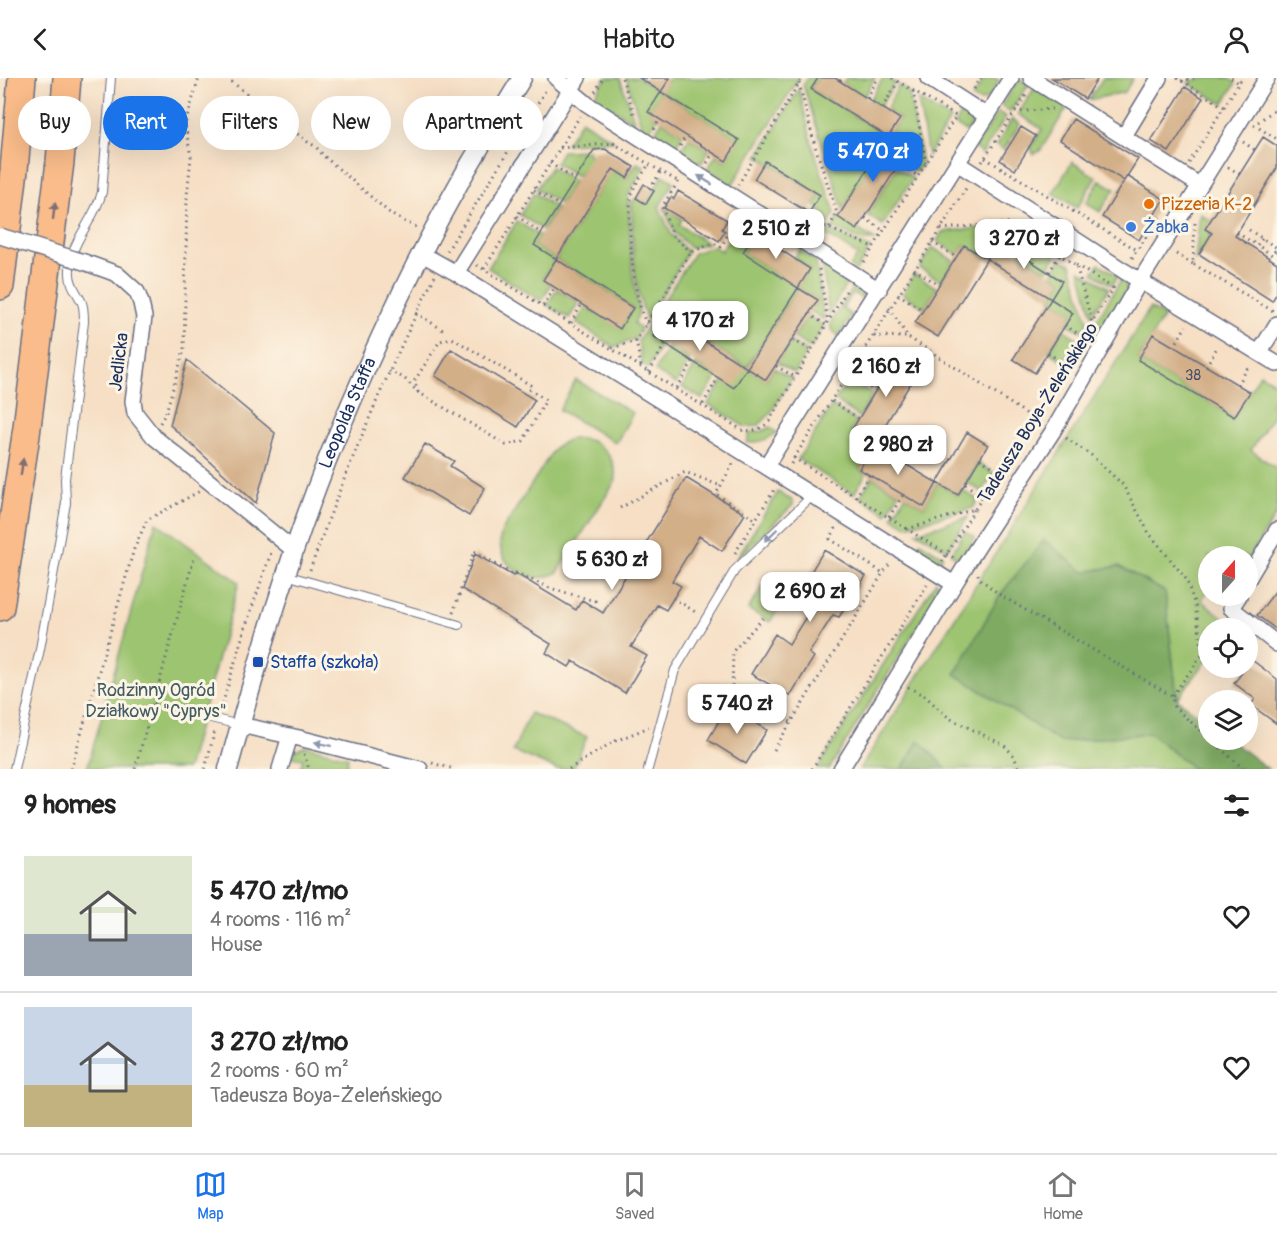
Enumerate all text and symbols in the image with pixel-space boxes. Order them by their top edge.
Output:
icon: back [24,23,57,56]
text: Habito [602,23,675,56]
icon: person [1220,23,1253,56]
chip: Buy [18,96,91,150]
chip: Rent [103,96,188,150]
chip: Filters [200,96,299,150]
chip: New [311,96,391,150]
chip: Apartment [403,96,543,150]
pin: 5 470 zł [811,132,935,183]
text: 5 470 zł [838,139,908,164]
one-way arrow [697,174,714,185]
place label: Pizzeria K-2 [1161,193,1252,216]
marker: Pizzeria K-2 [1142,197,1156,211]
one-way arrow [49,201,59,220]
pin: 2 510 zł [714,209,838,260]
text: 2 510 zł [742,216,810,241]
place label: Żabka [1143,216,1189,239]
pin: 3 270 zł [962,219,1086,270]
marker: Żabka [1124,220,1138,234]
text: 3 270 zł [989,226,1059,251]
pin: 4 170 zł [638,301,762,352]
text: 4 170 zł [666,308,734,333]
street label: Tadeusza Boya-Żeleńskiego [973,318,1103,508]
street label: Jedlicka [104,331,134,393]
pin: 2 160 zł [824,347,948,398]
street label: Leopolda Staffa [314,354,381,472]
text: 2 160 zł [852,354,920,379]
house number: 38 [1185,366,1201,385]
pin: 2 980 zł [836,425,960,476]
text: 2 980 zł [863,432,933,457]
one-way arrow [17,457,26,476]
one-way arrow [764,528,778,542]
pin: 5 630 zł [550,540,674,591]
north arrow [1198,546,1258,606]
map controls [1198,546,1258,750]
text: 5 630 zł [576,547,648,572]
pin: 2 690 zł [748,572,872,623]
text: 2 690 zł [775,579,845,604]
button: locate [1198,618,1258,678]
place label: Staffa (szkoła) [270,651,380,674]
marker: Staffa (szkoła) [251,655,265,669]
park label: Rodzinny Ogród Działkowy "Cyprys" [85,679,227,723]
pin: 5 740 zł [675,684,799,735]
button: layers [1198,690,1258,750]
text: 5 740 zł [702,691,772,716]
one-way arrow [314,739,332,748]
text: 9 homes [24,789,116,821]
icon: filters [1220,789,1253,822]
text: 5 470 zł/mo [210,875,348,907]
icon: home [72,880,144,952]
icon: heart [1220,900,1253,933]
text: 4 rooms · 116 m² [210,907,351,932]
text: House [210,932,262,957]
text: 3 270 zł/mo [210,1026,348,1058]
icon: home [72,1031,144,1103]
icon: heart [1220,1051,1253,1084]
text: 2 rooms · 60 m² [210,1058,349,1083]
text: Tadeusza Boya-Żeleńskiego [210,1083,442,1108]
tab: Map [194,1168,227,1224]
tab: Saved [615,1168,655,1224]
tab: Home [1043,1168,1083,1224]

